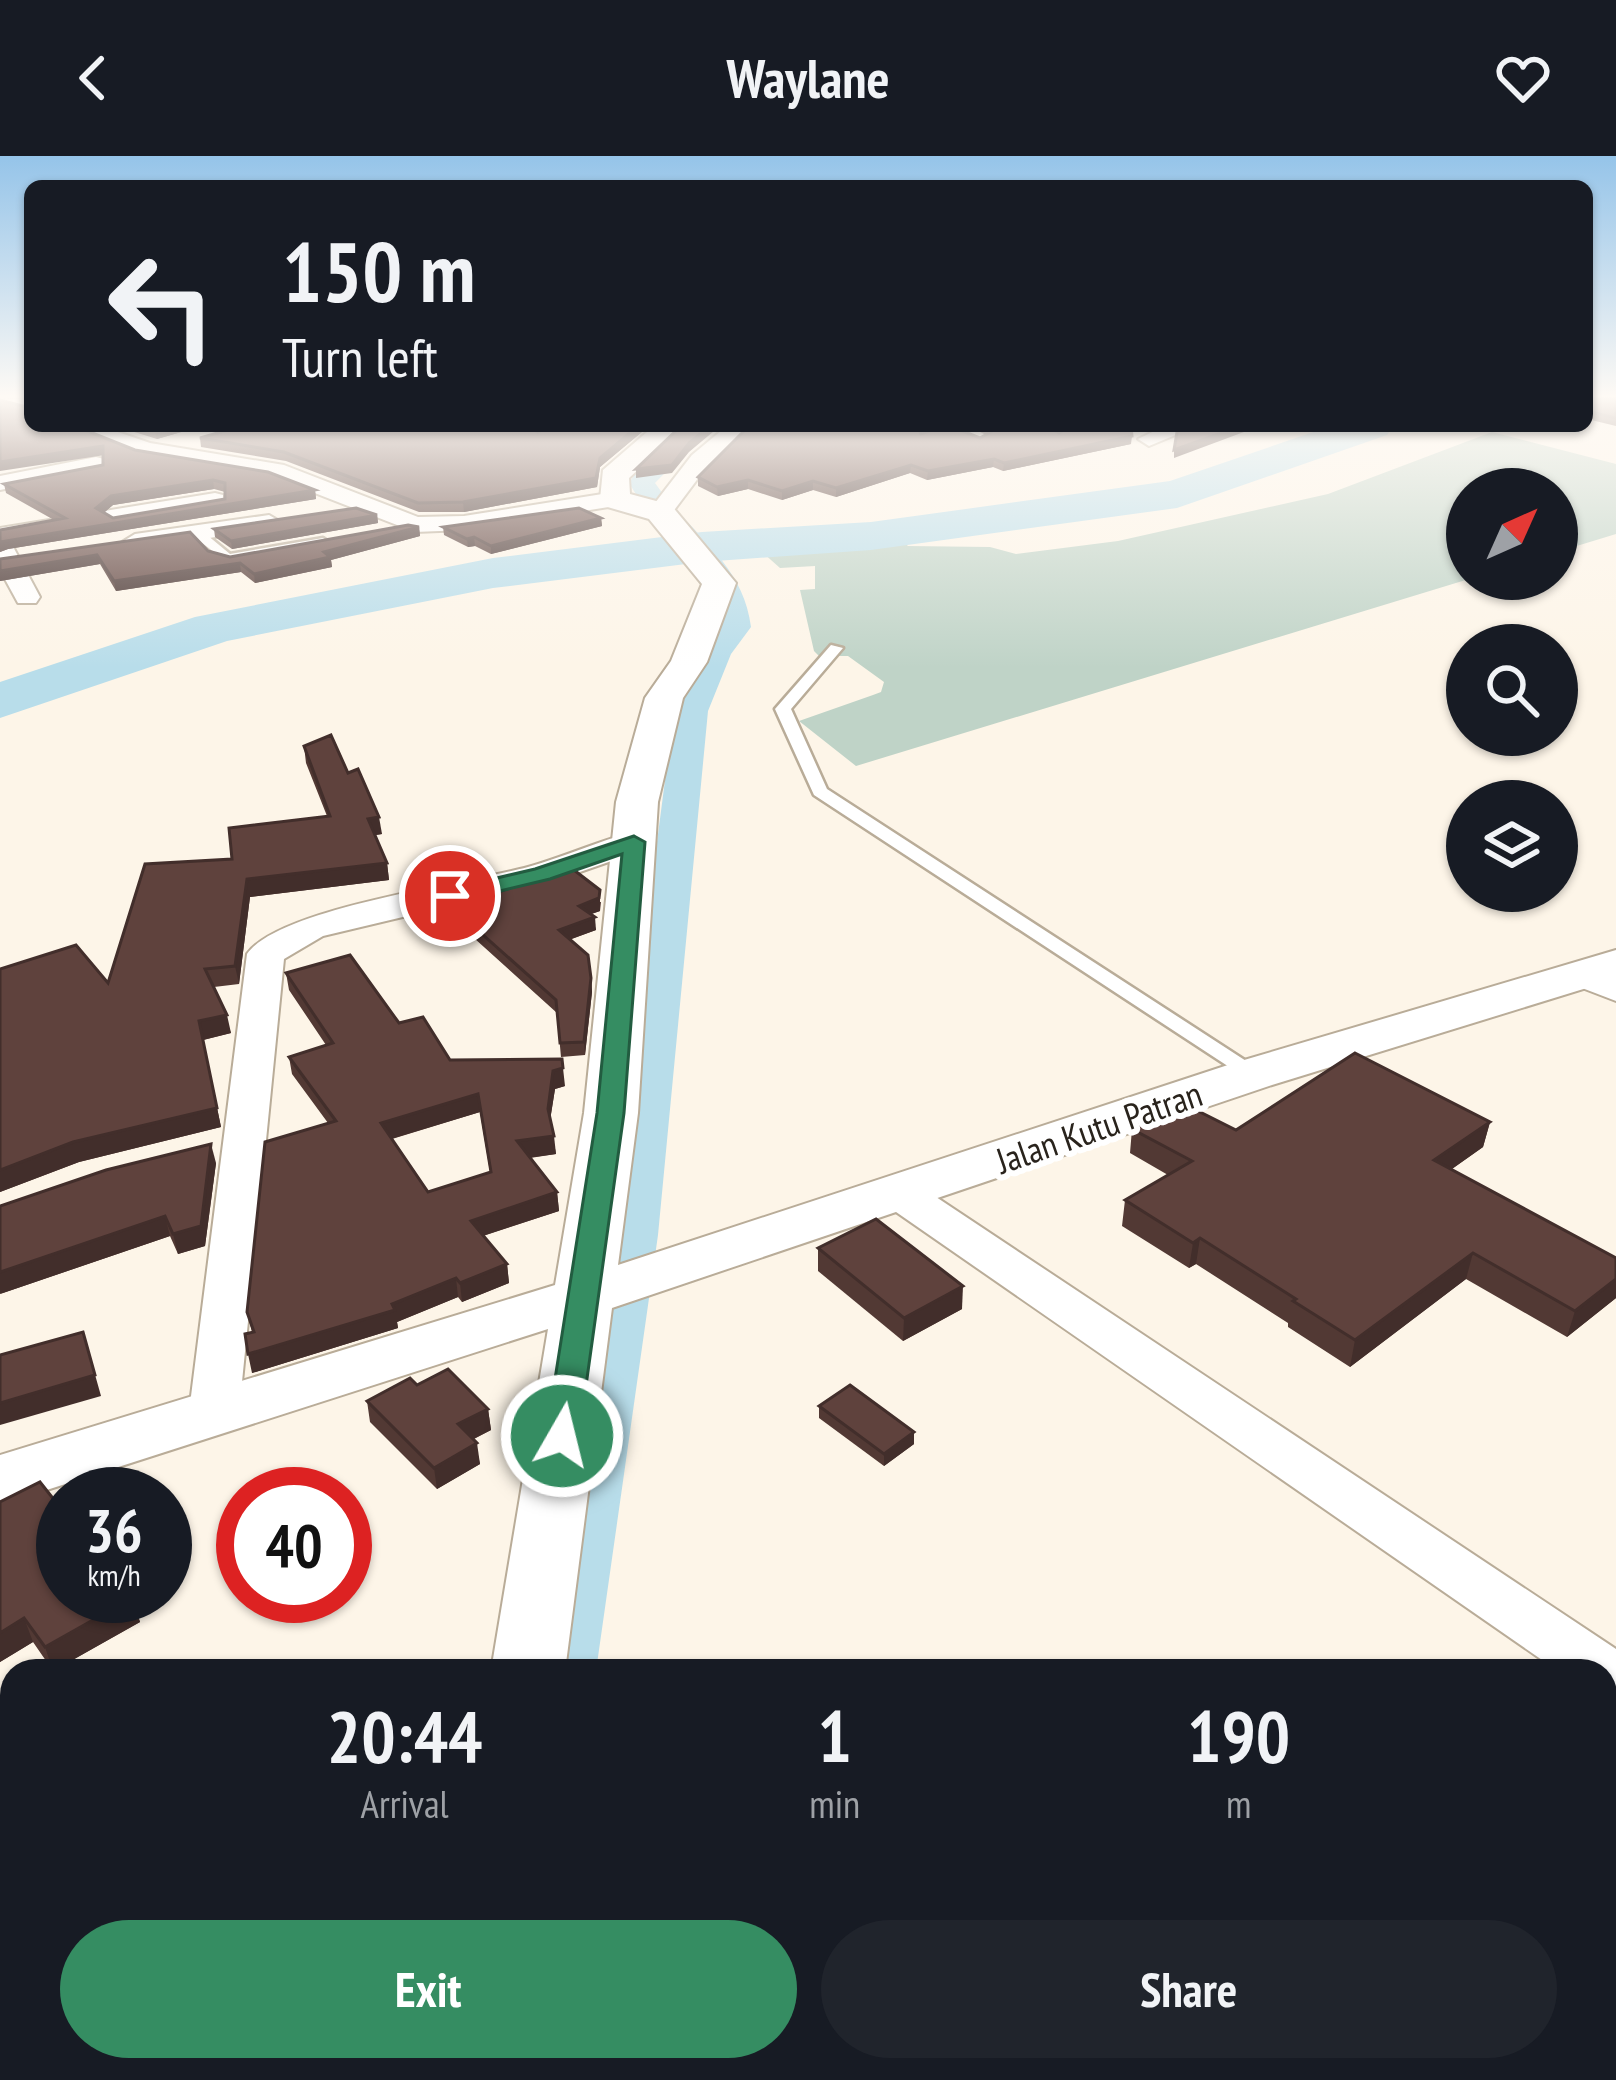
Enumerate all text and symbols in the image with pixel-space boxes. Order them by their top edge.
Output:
text: Waylane [726,43,890,113]
icon: back [60,45,126,111]
icon: heart [1490,45,1556,111]
text: 150 m [282,216,475,325]
icon: left [84,228,240,384]
text: Turn left [282,322,438,392]
north arrow [1446,468,1578,600]
map controls [1446,468,1578,912]
button: search [1446,624,1578,756]
button: layers [1446,780,1578,912]
pin [399,845,501,947]
icon: arrive [417,863,483,929]
street label: Jalan Kutu Patran [989,1069,1208,1184]
position arrow [499,1373,625,1499]
speed limit sign: 40 [216,1467,372,1623]
text: 36 [85,1491,143,1569]
text: km/h [87,1555,141,1594]
text: 20:44 [327,1689,483,1782]
text: 1 [818,1689,852,1782]
text: 190 [1187,1689,1290,1782]
text: Arrival [361,1778,449,1829]
text: min [809,1778,860,1829]
text: m [1226,1778,1251,1829]
button: Exit [60,1920,797,2058]
button: Share [821,1920,1557,2058]

